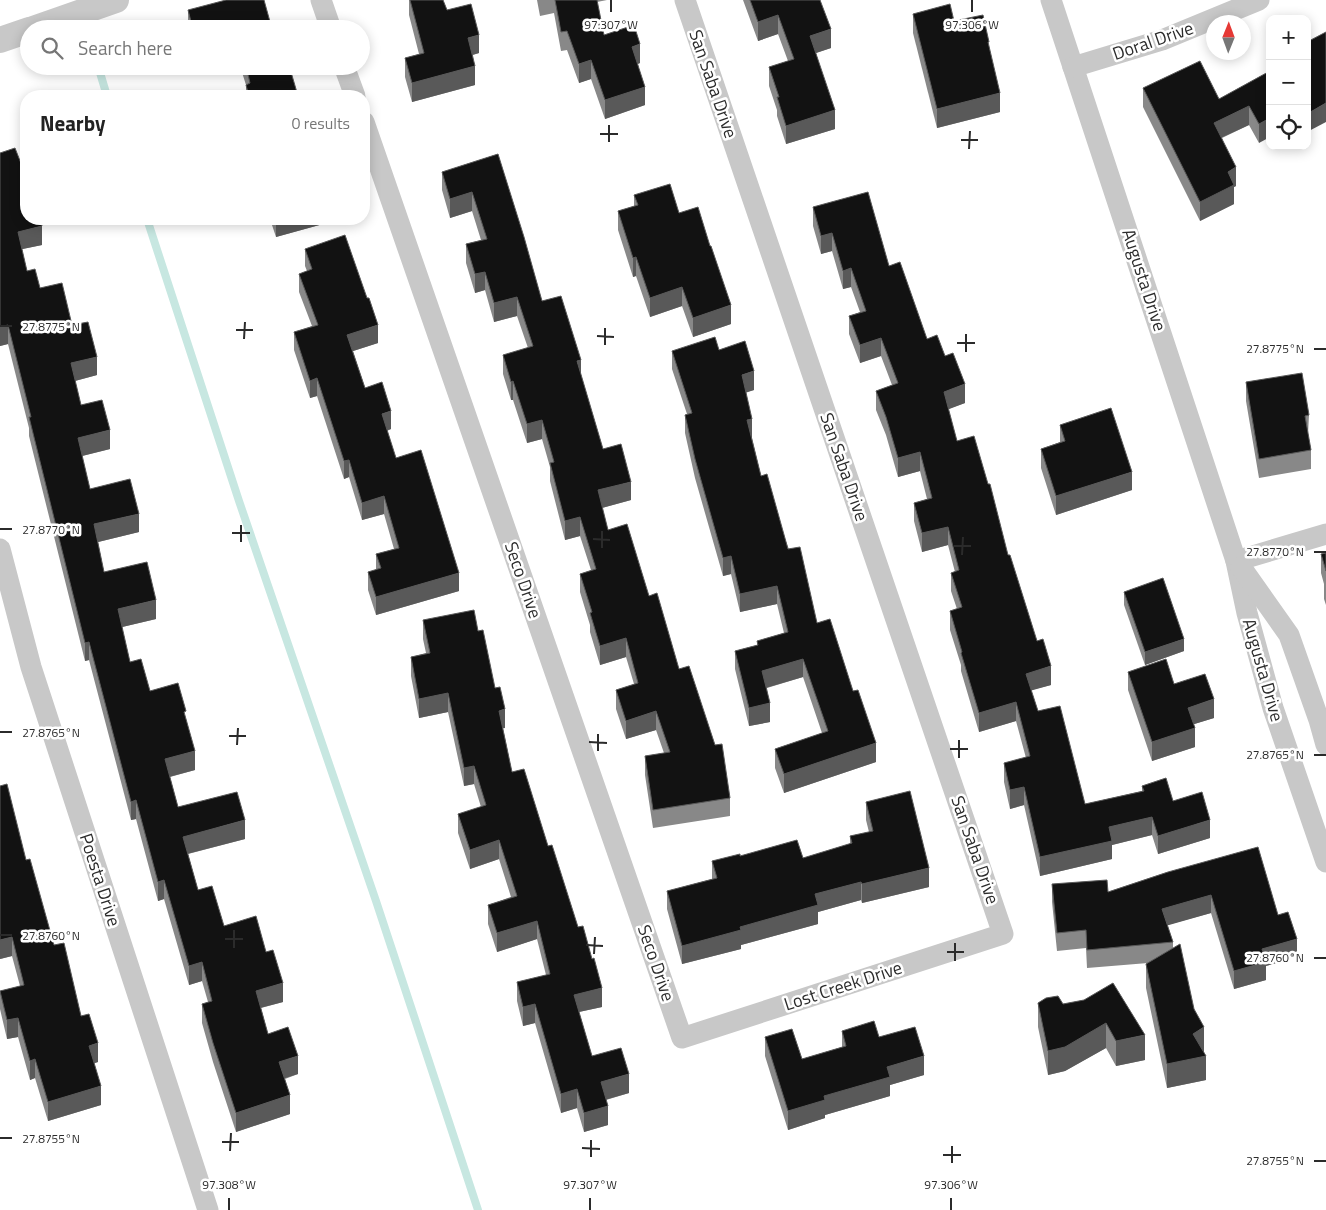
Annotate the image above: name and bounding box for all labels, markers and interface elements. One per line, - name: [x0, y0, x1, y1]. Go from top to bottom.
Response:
- street label: Doral Drive: [1109, 14, 1197, 67]
- text: 97.307°W: [584, 15, 638, 34]
- text: 97.306°W: [945, 15, 999, 34]
- north arrow: [1206, 15, 1251, 60]
- map controls: [1266, 15, 1311, 150]
- button: +: [1266, 15, 1311, 60]
- search box: [20, 20, 370, 75]
- street label: San Saba Drive: [682, 26, 745, 142]
- text: Search here: [78, 33, 172, 62]
- icon: search: [38, 34, 66, 62]
- button: −: [1266, 60, 1311, 105]
- button: locate: [1266, 105, 1311, 150]
- text: Nearby: [40, 107, 105, 139]
- text: 0 results: [291, 111, 350, 135]
- street label: Augusta Drive: [1115, 225, 1174, 334]
- text: 27.8775°N: [22, 317, 80, 336]
- text: 27.8775°N: [1246, 339, 1304, 358]
- street label: San Saba Drive: [813, 409, 876, 525]
- text: 27.8770°N: [22, 520, 80, 539]
- street label: Seco Drive: [498, 538, 549, 622]
- text: 27.8770°N: [1246, 542, 1304, 561]
- street label: Augusta Drive: [1236, 615, 1291, 725]
- text: 27.8765°N: [22, 723, 80, 742]
- text: 27.8765°N: [1246, 745, 1304, 764]
- street label: San Saba Drive: [944, 792, 1007, 908]
- street label: Poesta Drive: [73, 830, 128, 930]
- street label: Seco Drive: [631, 921, 682, 1005]
- text: 27.8760°N: [22, 926, 80, 945]
- text: 27.8760°N: [1246, 948, 1304, 967]
- street label: Lost Creek Drive: [780, 954, 905, 1017]
- text: 27.8755°N: [22, 1129, 80, 1148]
- text: 27.8755°N: [1246, 1151, 1304, 1170]
- text: 97.308°W: [202, 1175, 256, 1194]
- text: 97.307°W: [563, 1175, 617, 1194]
- text: 97.306°W: [924, 1175, 978, 1194]

